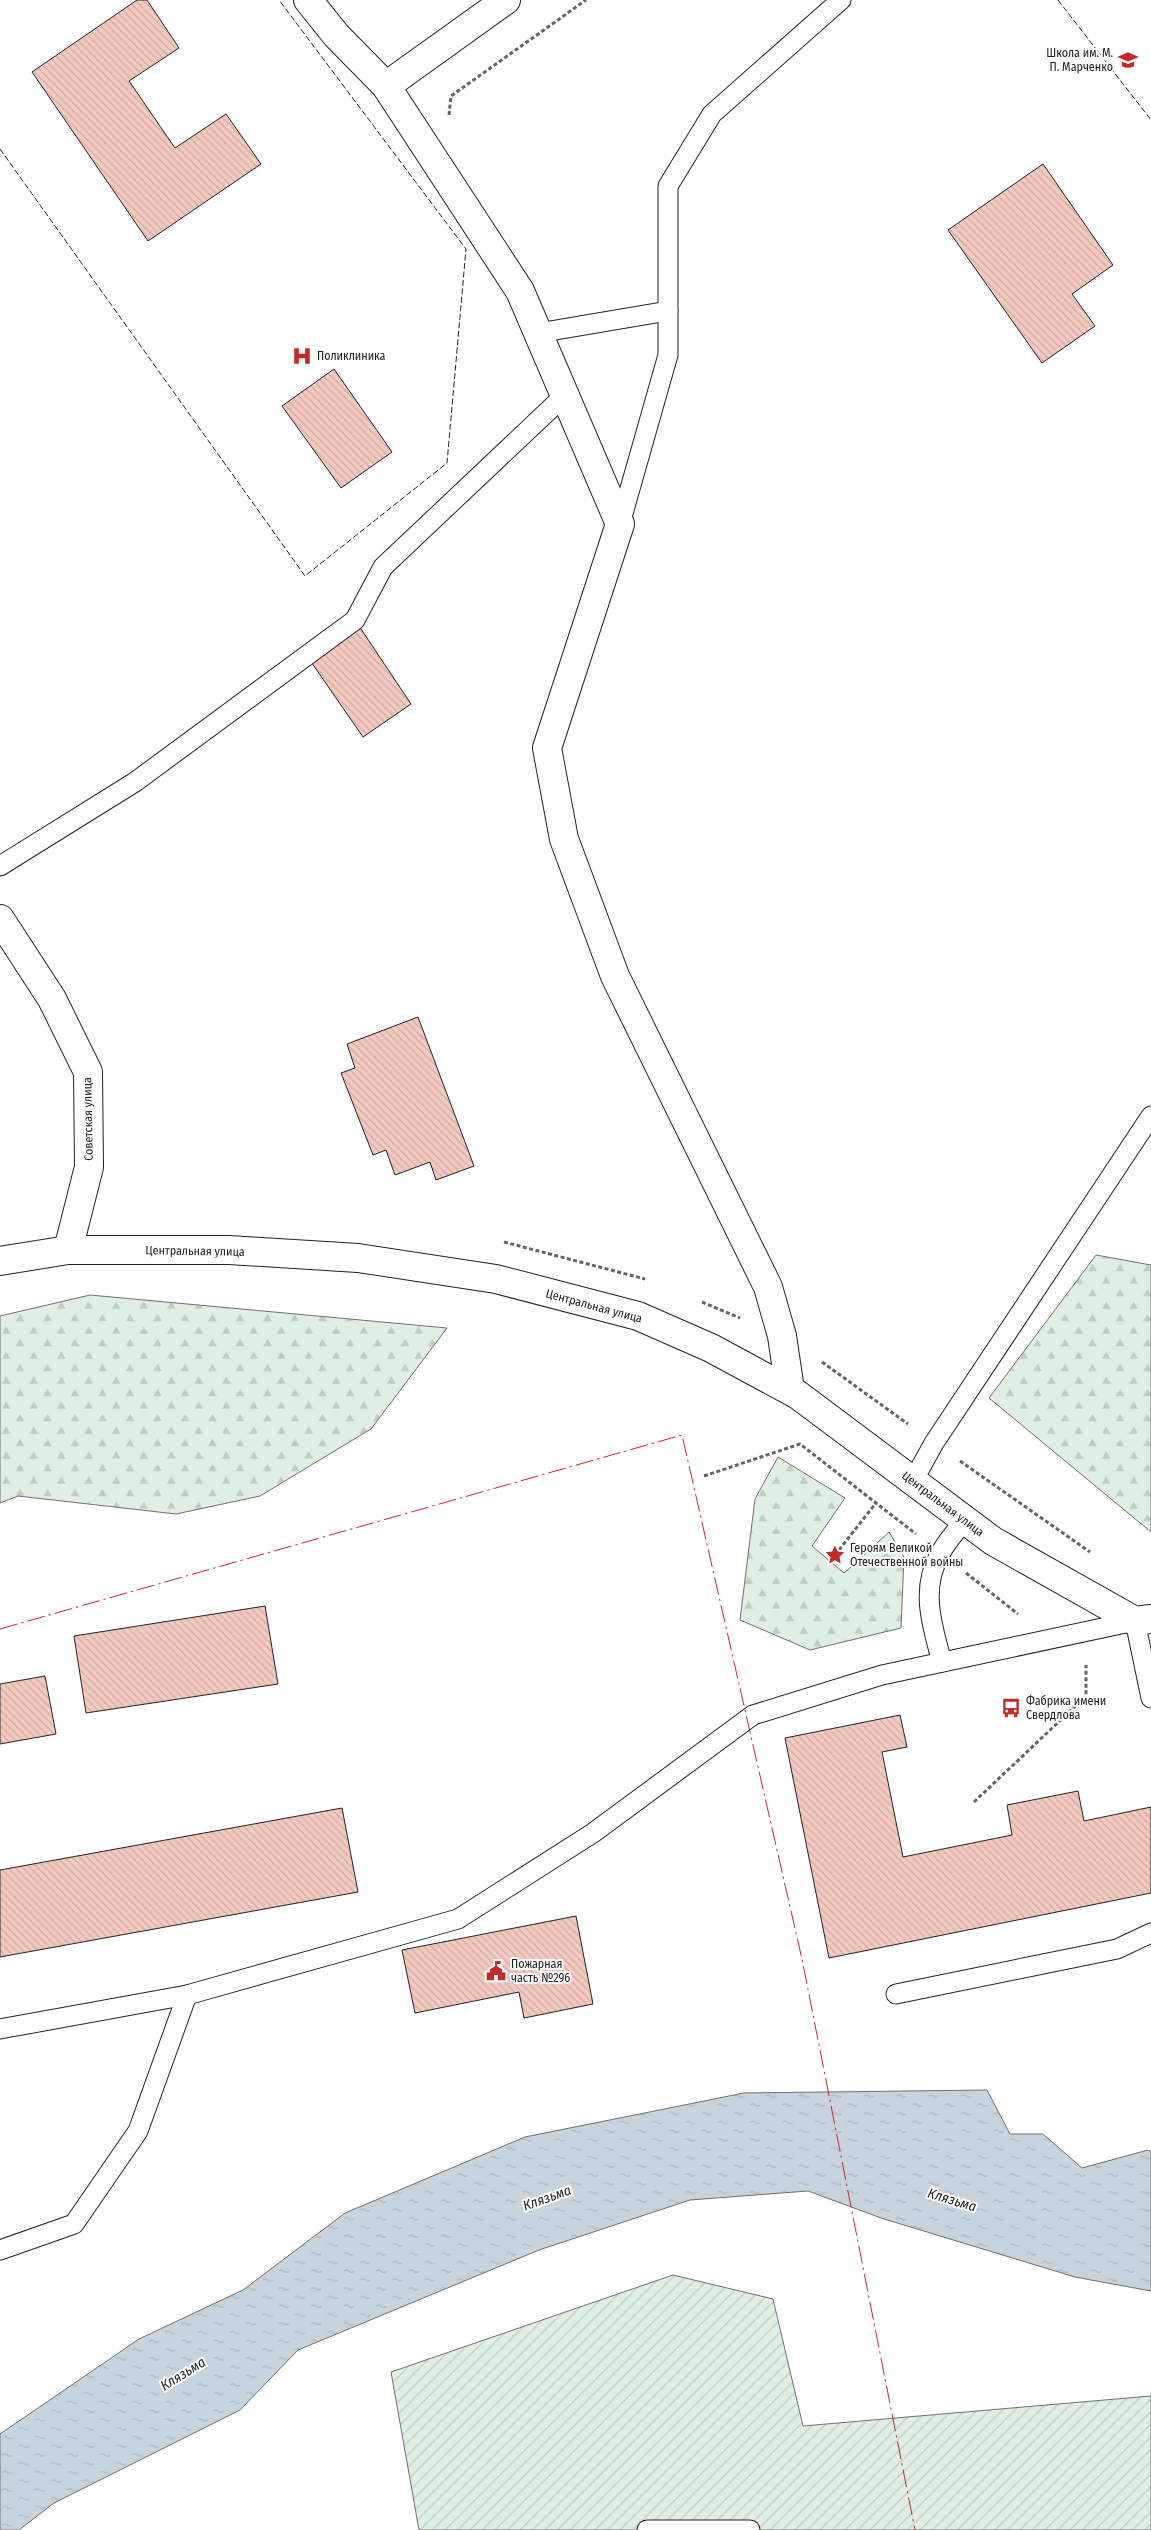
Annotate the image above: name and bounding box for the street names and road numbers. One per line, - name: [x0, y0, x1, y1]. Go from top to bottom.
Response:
- street label: Советская улица: [80, 1077, 96, 1161]
- street label: Центральная улица: [145, 1243, 245, 1259]
- street label: Центральная улица: [544, 1286, 644, 1326]
- street label: Центральная улица: [899, 1468, 987, 1540]

